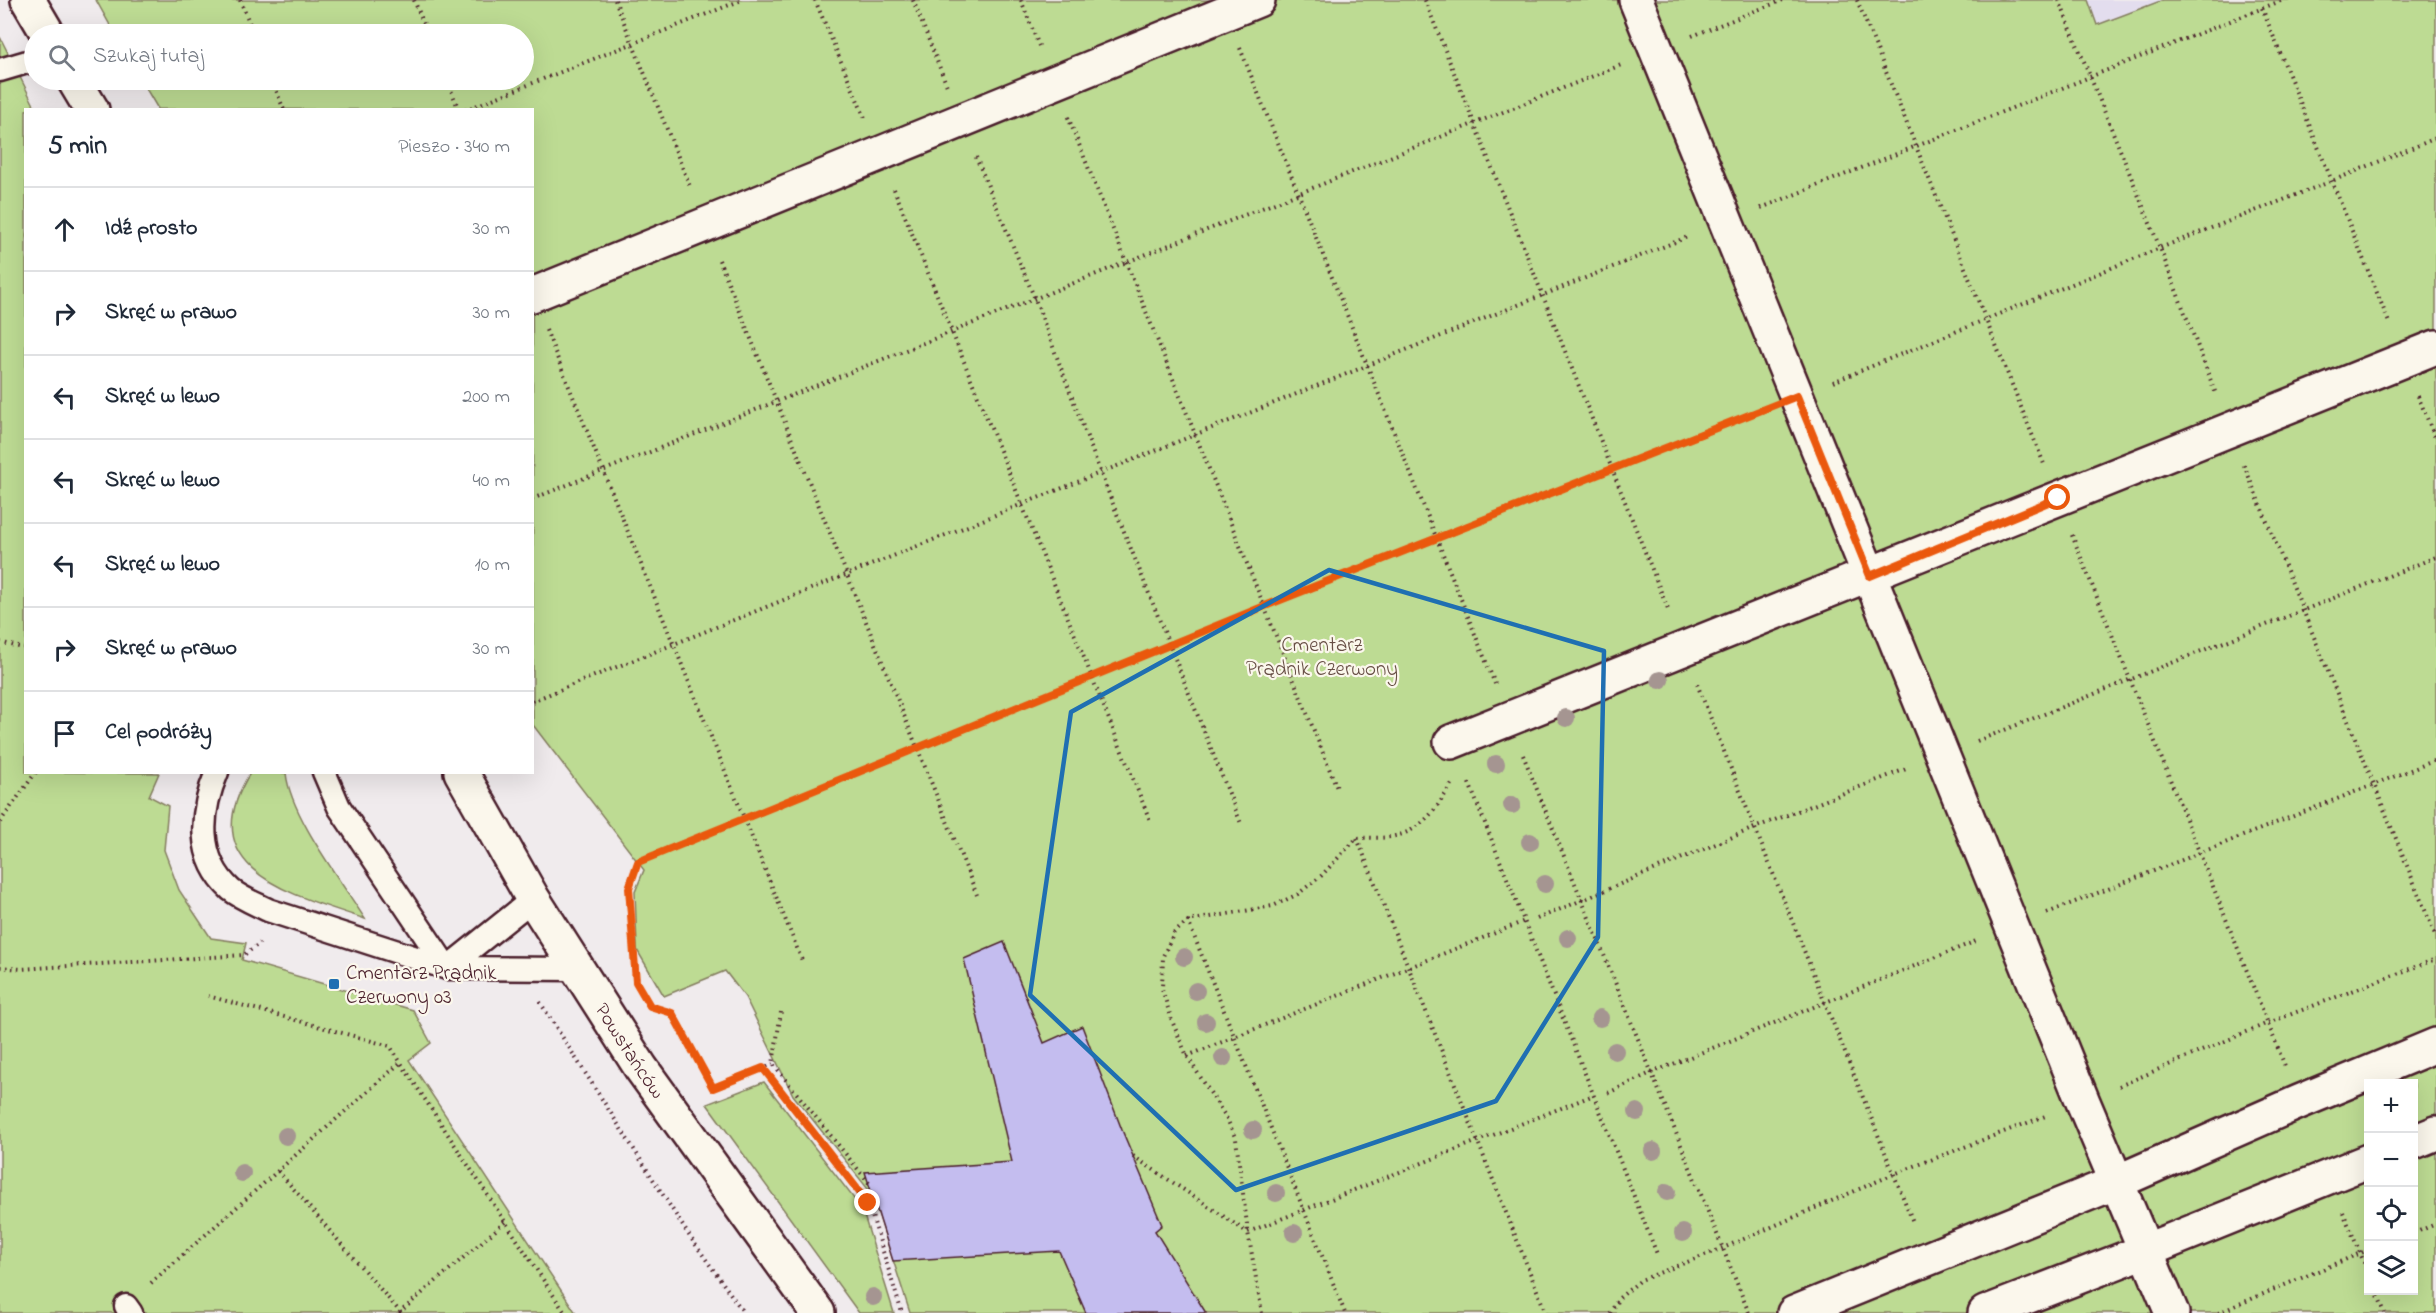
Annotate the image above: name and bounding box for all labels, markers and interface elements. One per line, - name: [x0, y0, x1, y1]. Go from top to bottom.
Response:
- search box: [24, 24, 534, 90]
- icon: search: [45, 41, 78, 74]
- text: Szukaj tutaj: [93, 41, 204, 73]
- text: 5 min: [48, 128, 107, 166]
- text: Pieszo · 340 m: [398, 133, 510, 162]
- icon: ahead: [48, 213, 81, 246]
- text: Idź prosto: [105, 213, 198, 245]
- text: 30 m: [473, 215, 510, 244]
- icon: right: [48, 297, 81, 330]
- text: Skręć w prawo: [105, 297, 237, 329]
- text: 30 m: [473, 299, 510, 328]
- icon: left: [48, 381, 81, 414]
- text: Skręć w lewo: [105, 381, 220, 413]
- text: 200 m: [462, 383, 510, 412]
- icon: left: [48, 465, 81, 498]
- text: Skręć w lewo: [105, 465, 220, 497]
- text: 40 m: [473, 467, 510, 496]
- route start: [2044, 484, 2070, 510]
- icon: left: [48, 549, 81, 582]
- text: Skręć w lewo: [105, 549, 220, 581]
- text: 10 m: [474, 551, 510, 580]
- park label: Cmentarz Prądnik Czerwony: [1246, 631, 1398, 687]
- icon: right: [48, 633, 81, 666]
- text: Skręć w prawo: [105, 633, 237, 665]
- text: 30 m: [473, 635, 510, 664]
- icon: arrive: [48, 717, 81, 750]
- text: Cel podróży: [105, 717, 212, 749]
- place label: Cmentarz Prądnik Czerwony 03: [346, 959, 497, 1015]
- marker: Cmentarz Prądnik Czerwony 03: [327, 977, 341, 991]
- street label: Powstańców: [586, 998, 671, 1106]
- map controls: [2364, 1079, 2418, 1295]
- button: +: [2364, 1079, 2418, 1133]
- button: −: [2364, 1133, 2418, 1187]
- button: locate: [2364, 1187, 2418, 1241]
- route end: [854, 1189, 880, 1215]
- button: layers: [2364, 1241, 2418, 1295]

